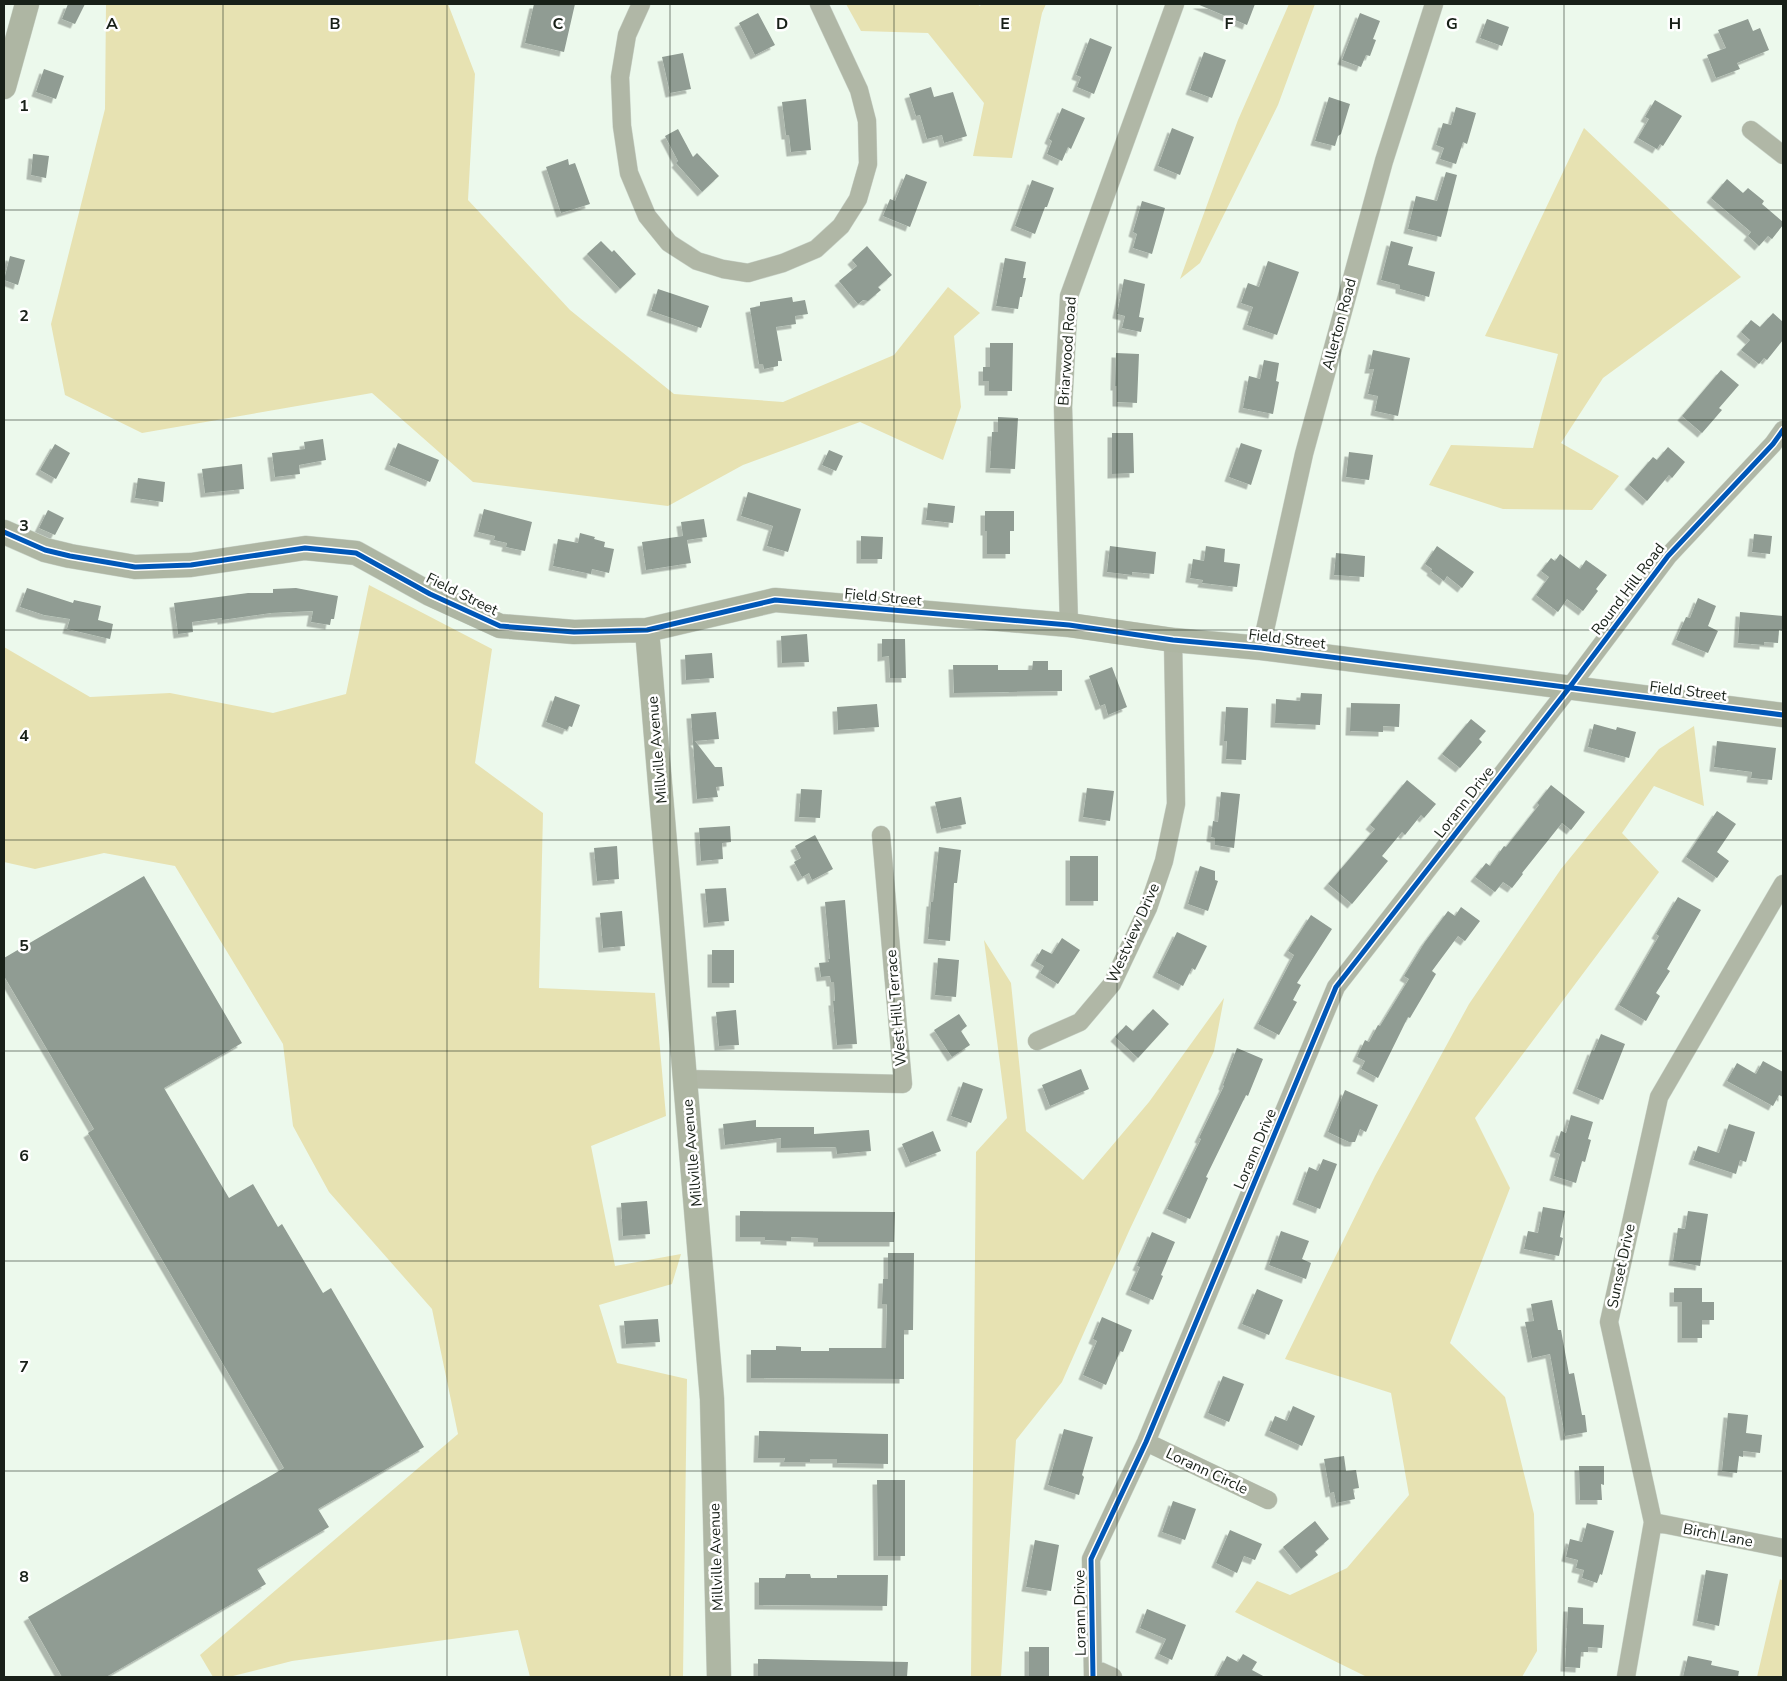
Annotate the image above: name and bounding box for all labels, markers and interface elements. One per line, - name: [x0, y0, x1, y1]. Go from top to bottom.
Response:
- text: A: [106, 13, 118, 35]
- text: B: [329, 13, 341, 35]
- text: C: [553, 13, 564, 35]
- text: D: [776, 13, 788, 35]
- text: E: [1000, 13, 1010, 35]
- text: F: [1225, 13, 1234, 35]
- text: G: [1446, 13, 1458, 35]
- text: H: [1669, 13, 1681, 35]
- text: 1: [19, 95, 29, 117]
- street label: Allerton Road: [1317, 276, 1361, 372]
- street label: Briarwood Road: [1053, 296, 1081, 406]
- text: 2: [19, 305, 29, 327]
- text: 3: [19, 515, 29, 537]
- street label: Round Hill Road: [1587, 539, 1669, 639]
- street label: Field Street: [423, 568, 502, 620]
- street label: Field Street: [843, 584, 923, 610]
- street label: Field Street: [1247, 624, 1327, 654]
- street label: Field Street: [1648, 676, 1728, 706]
- street label: Millville Avenue: [642, 695, 672, 805]
- text: 4: [19, 725, 29, 747]
- street label: Lorann Drive: [1430, 762, 1498, 842]
- street label: Westview Drive: [1102, 880, 1164, 986]
- text: 5: [19, 935, 29, 957]
- street label: West Hill Terrace: [881, 949, 911, 1067]
- street label: Millville Avenue: [677, 1098, 707, 1208]
- street label: Lorann Drive: [1229, 1105, 1281, 1193]
- text: 6: [19, 1145, 29, 1167]
- street label: Sunset Drive: [1602, 1222, 1640, 1310]
- text: 7: [19, 1356, 29, 1378]
- street label: Lorann Circle: [1163, 1443, 1251, 1499]
- street label: Millville Avenue: [704, 1503, 728, 1611]
- street label: Birch Lane: [1681, 1518, 1755, 1552]
- text: 8: [19, 1566, 29, 1588]
- street label: Lorann Drive: [1069, 1570, 1091, 1656]

